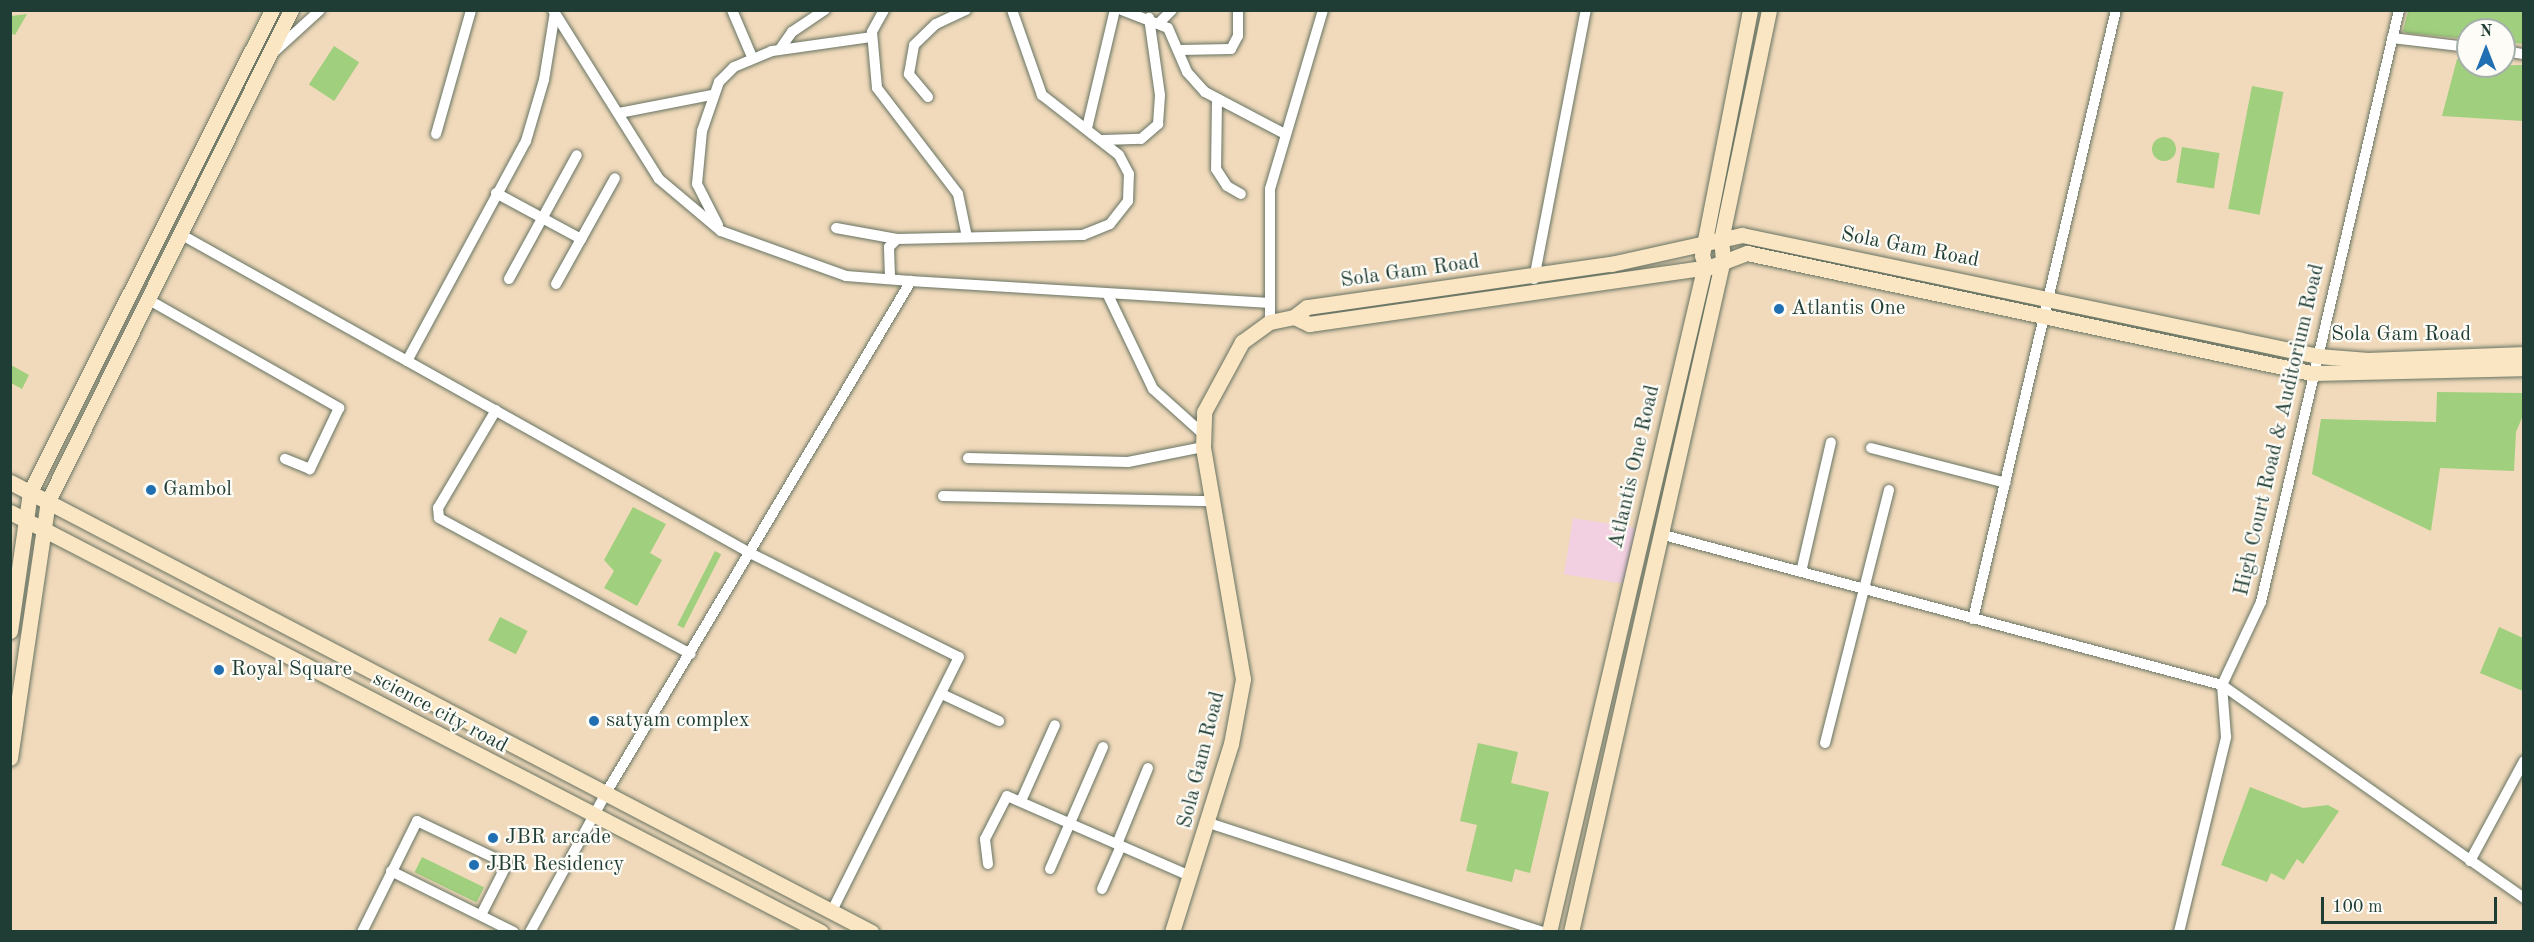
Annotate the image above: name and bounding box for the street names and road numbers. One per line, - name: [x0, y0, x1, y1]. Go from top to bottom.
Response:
- street label: Sola Gam Road: [1839, 222, 1981, 274]
- street label: Sola Gam Road: [1339, 250, 1481, 294]
- street label: High Court Road & Auditorium Road: [2229, 262, 2331, 598]
- street label: Sola Gam Road: [2331, 322, 2471, 348]
- street label: Atlantis One Road: [1604, 383, 1666, 551]
- street label: science city road: [368, 667, 512, 759]
- street label: Sola Gam Road: [1173, 689, 1231, 831]

